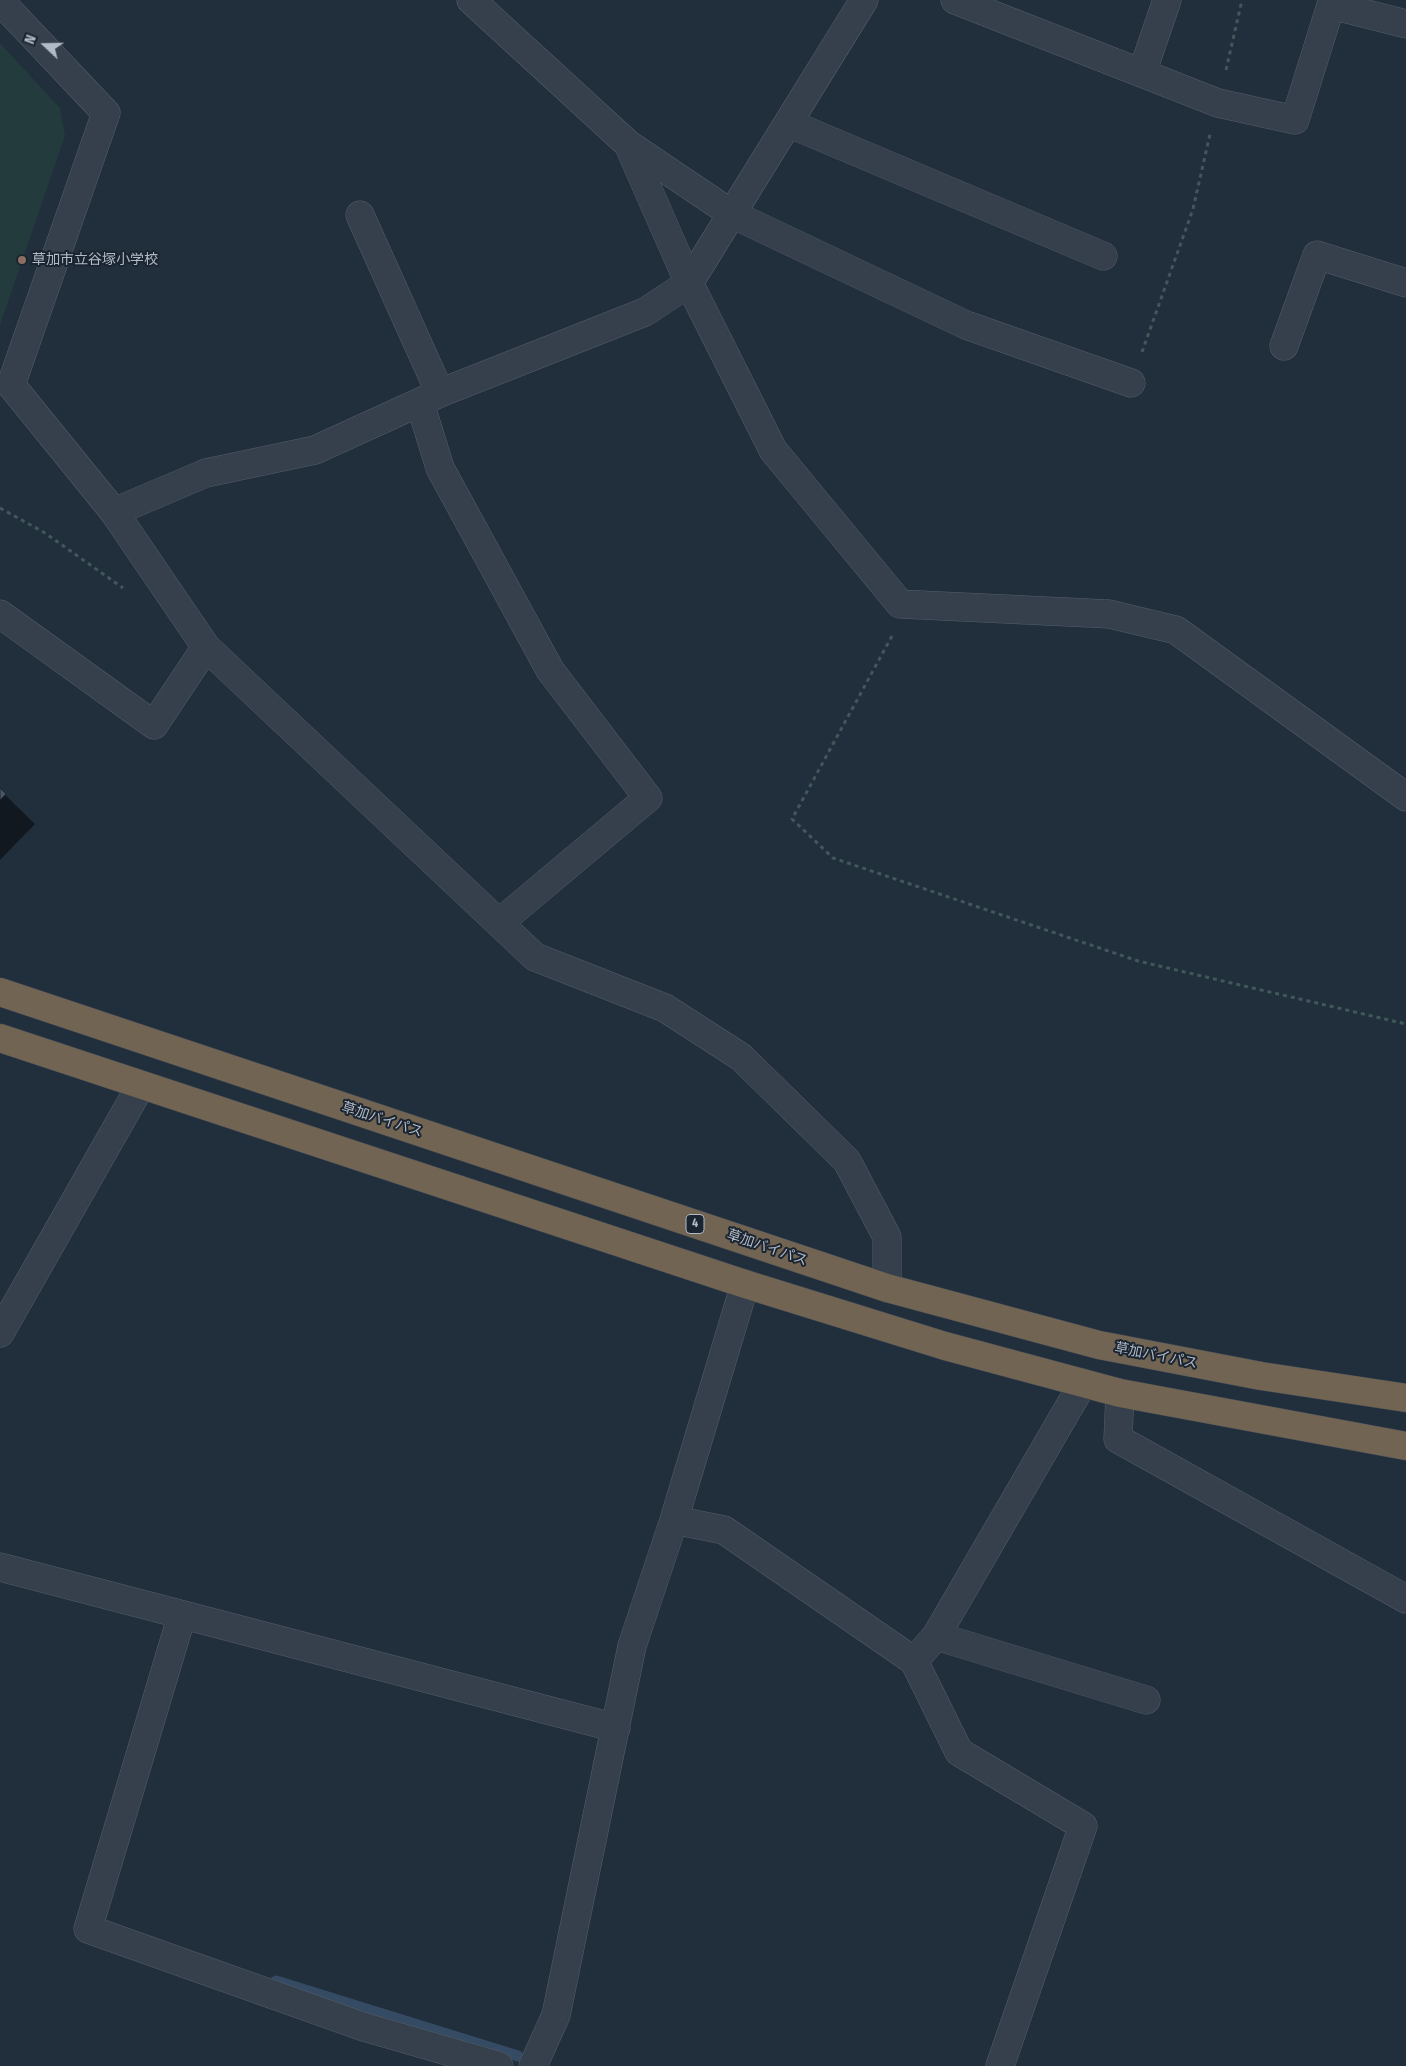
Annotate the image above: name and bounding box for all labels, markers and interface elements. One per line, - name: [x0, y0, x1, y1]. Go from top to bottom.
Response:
- north arrow: [20, 20, 70, 70]
- text: N: [21, 32, 40, 46]
- place label: 草加市立谷塚小学校: [32, 252, 158, 268]
- marker: 草加市立谷塚小学校: [16, 254, 28, 266]
- street label: 草加バイパス: [339, 1099, 425, 1141]
- road number: 4: [686, 1214, 704, 1234]
- street label: 草加バイパス: [725, 1226, 809, 1270]
- street label: 草加バイパス: [1113, 1340, 1199, 1372]

